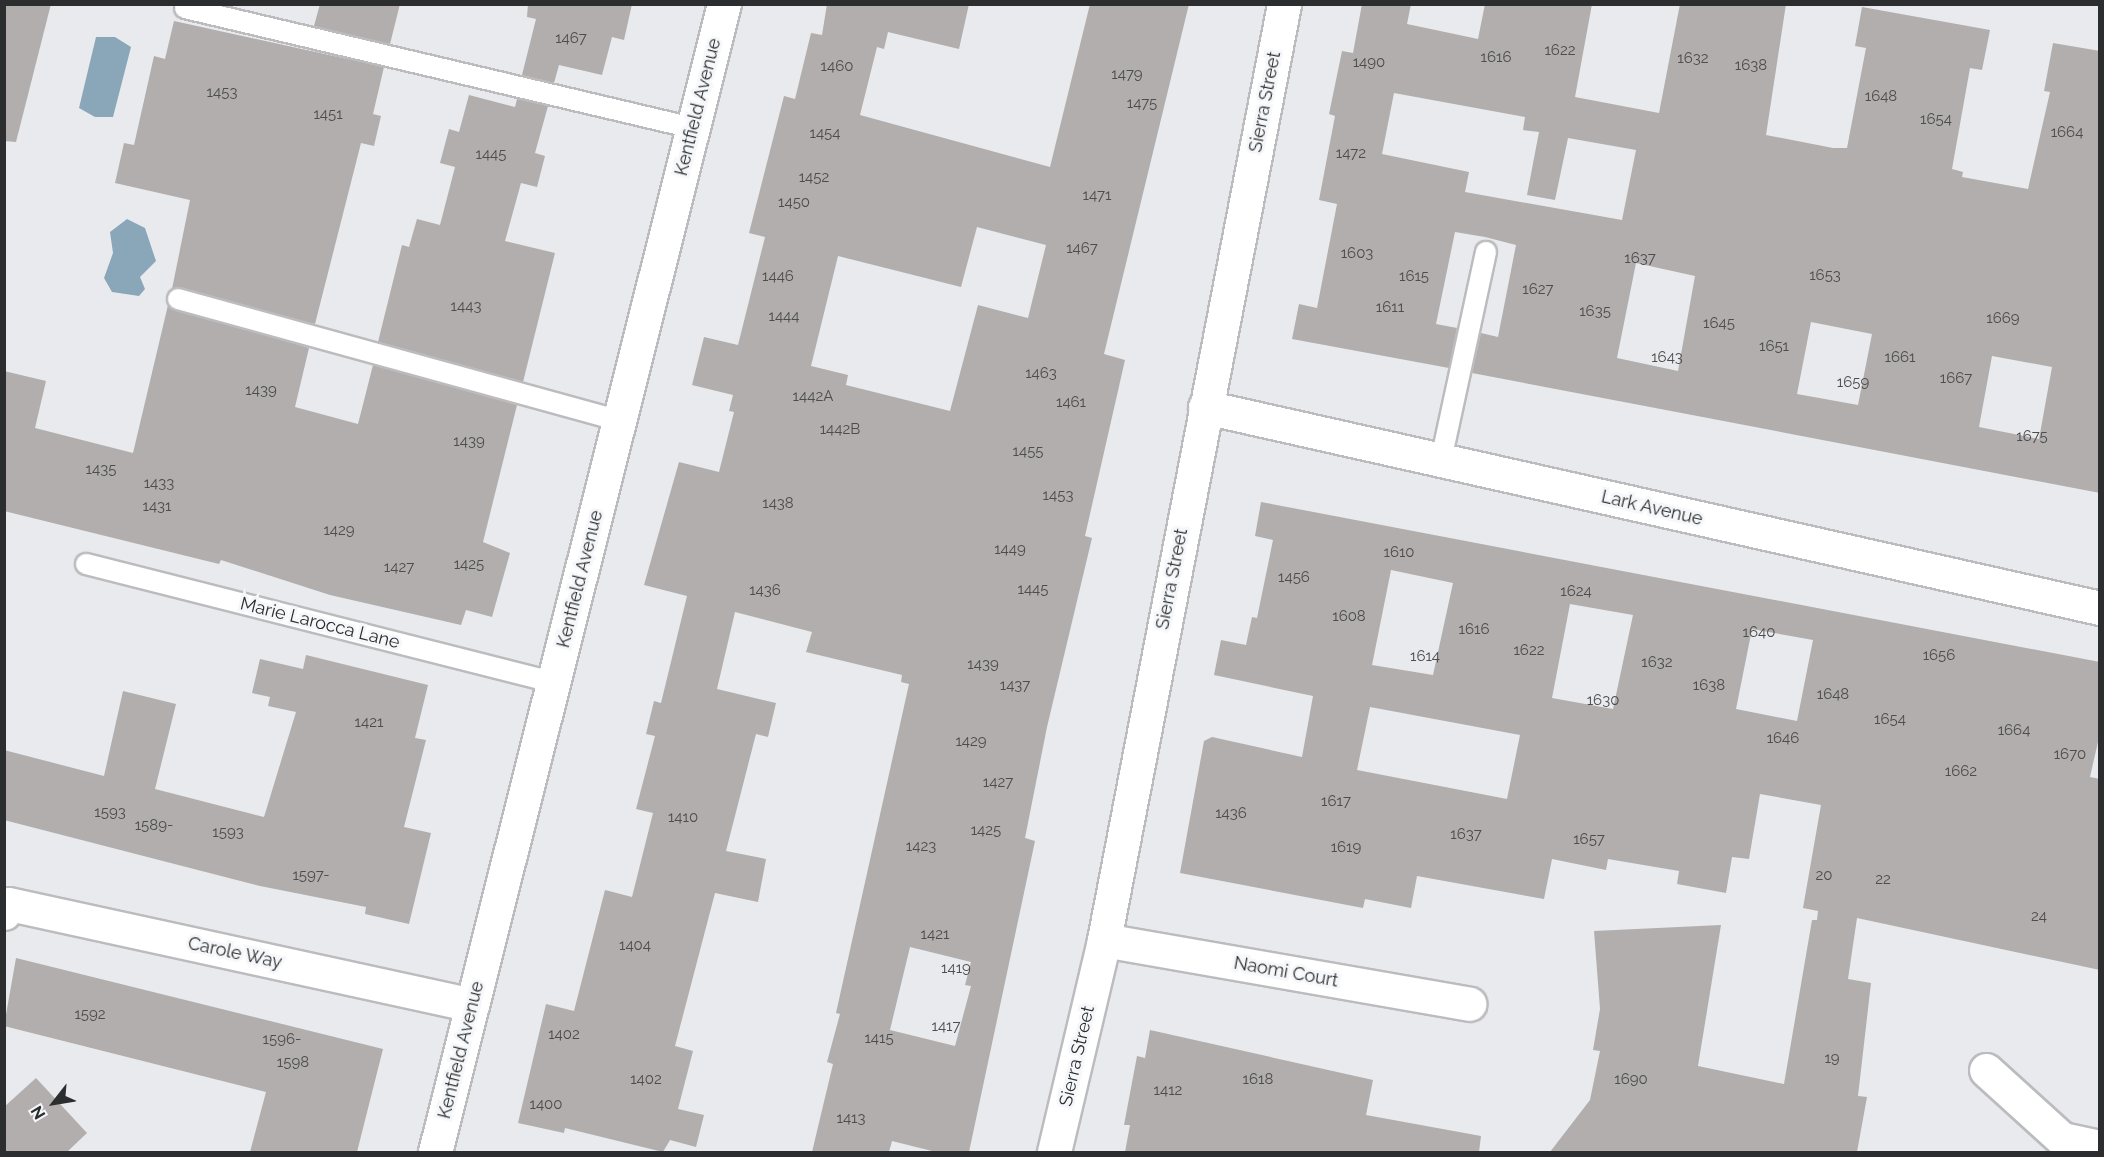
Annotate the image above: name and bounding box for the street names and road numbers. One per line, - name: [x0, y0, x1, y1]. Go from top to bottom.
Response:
- street label: Kentfield Avenue: [670, 36, 726, 178]
- street label: Sierra Street: [1245, 50, 1285, 154]
- street label: Lark Avenue: [1599, 486, 1705, 530]
- street label: Kentfield Avenue: [552, 508, 608, 650]
- street label: Sierra Street: [1152, 527, 1192, 631]
- street label: Marie Larocca Lane: [238, 593, 402, 653]
- street label: Carole Way: [186, 932, 284, 974]
- street label: Naomi Court: [1232, 952, 1340, 992]
- street label: Kentfield Avenue: [433, 979, 489, 1121]
- street label: Sierra Street: [1055, 1004, 1099, 1108]

